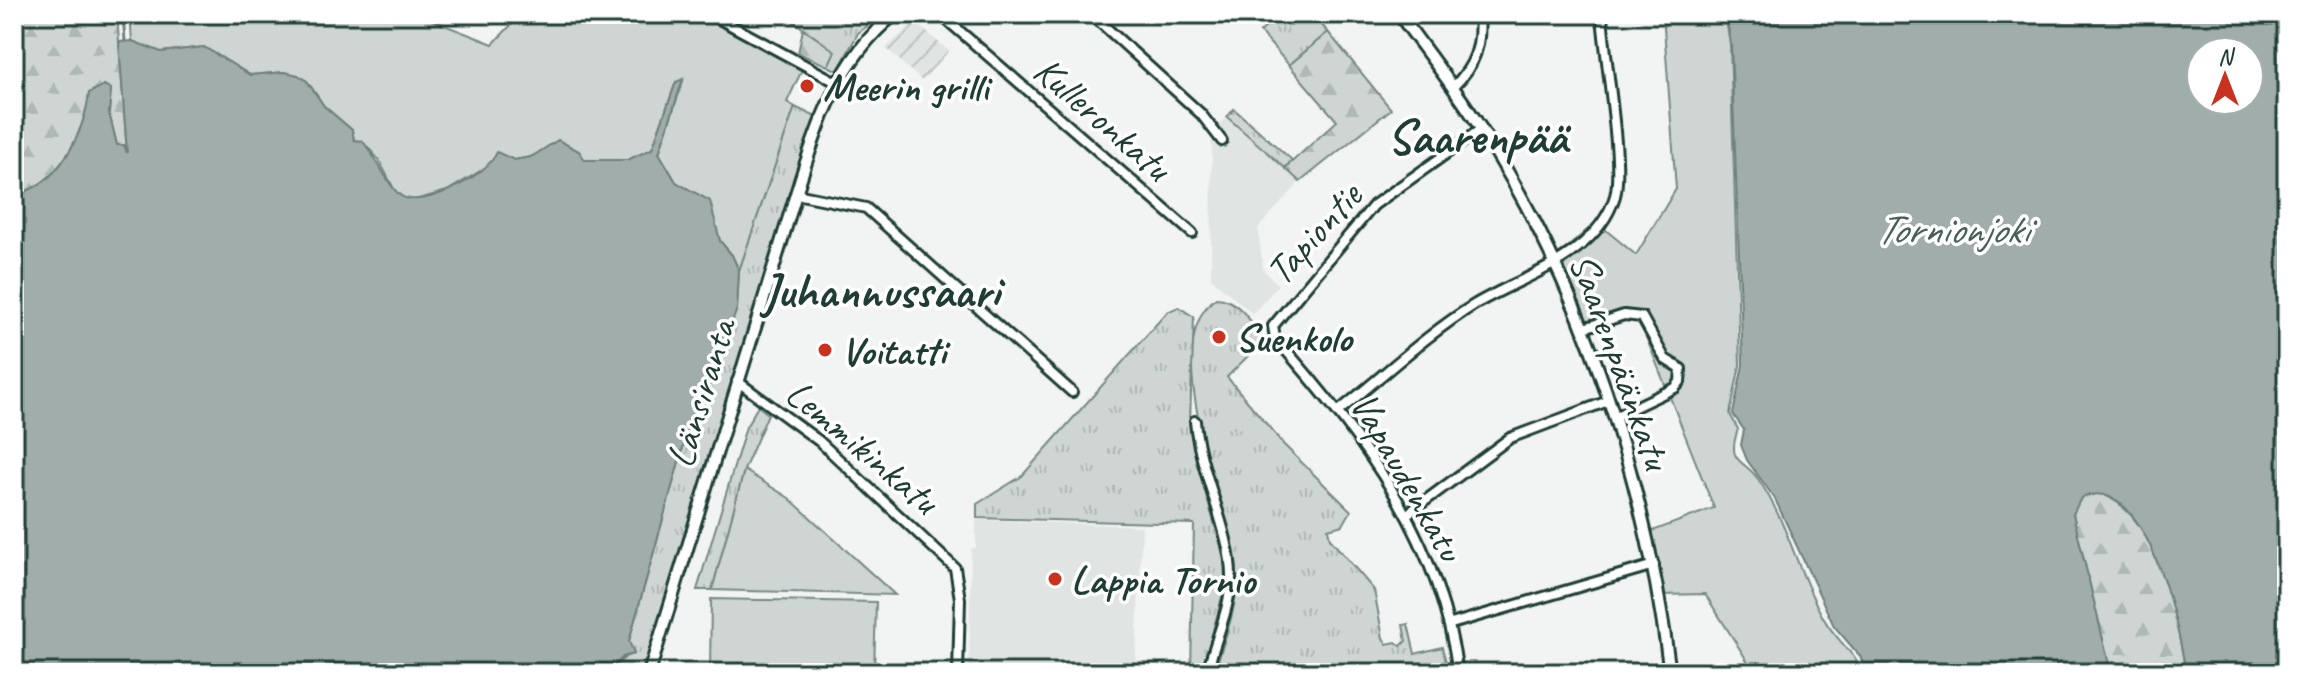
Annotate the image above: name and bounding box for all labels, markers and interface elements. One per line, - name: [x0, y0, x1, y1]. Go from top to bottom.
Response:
- north arrow: [2185, 36, 2265, 116]
- text: N: [2218, 43, 2235, 71]
- street label: Kulleronkatu: [1023, 45, 1183, 193]
- place label: Meerin grilli: [823, 62, 993, 112]
- marker: Meerin grilli: [798, 77, 816, 95]
- district label: Saarenpää: [1387, 107, 1572, 167]
- street label: Tapiontie: [1255, 170, 1375, 295]
- water label: Tornionjoki: [1876, 203, 2038, 256]
- street label: Saarenpäänkatu: [1558, 247, 1683, 478]
- district label: Juhannussaari: [759, 261, 1006, 321]
- street label: Länsiranta: [655, 310, 748, 473]
- place label: Suenkolo: [1235, 313, 1354, 363]
- place label: Voitatti: [841, 326, 951, 376]
- marker: Suenkolo: [1210, 328, 1228, 346]
- marker: Voitatti: [816, 341, 834, 359]
- street label: Lemmikinkatu: [776, 368, 951, 527]
- street label: Vapaudenkatu: [1339, 383, 1476, 572]
- place label: Lappia Tornio: [1071, 555, 1257, 605]
- marker: Lappia Tornio: [1046, 570, 1064, 588]

